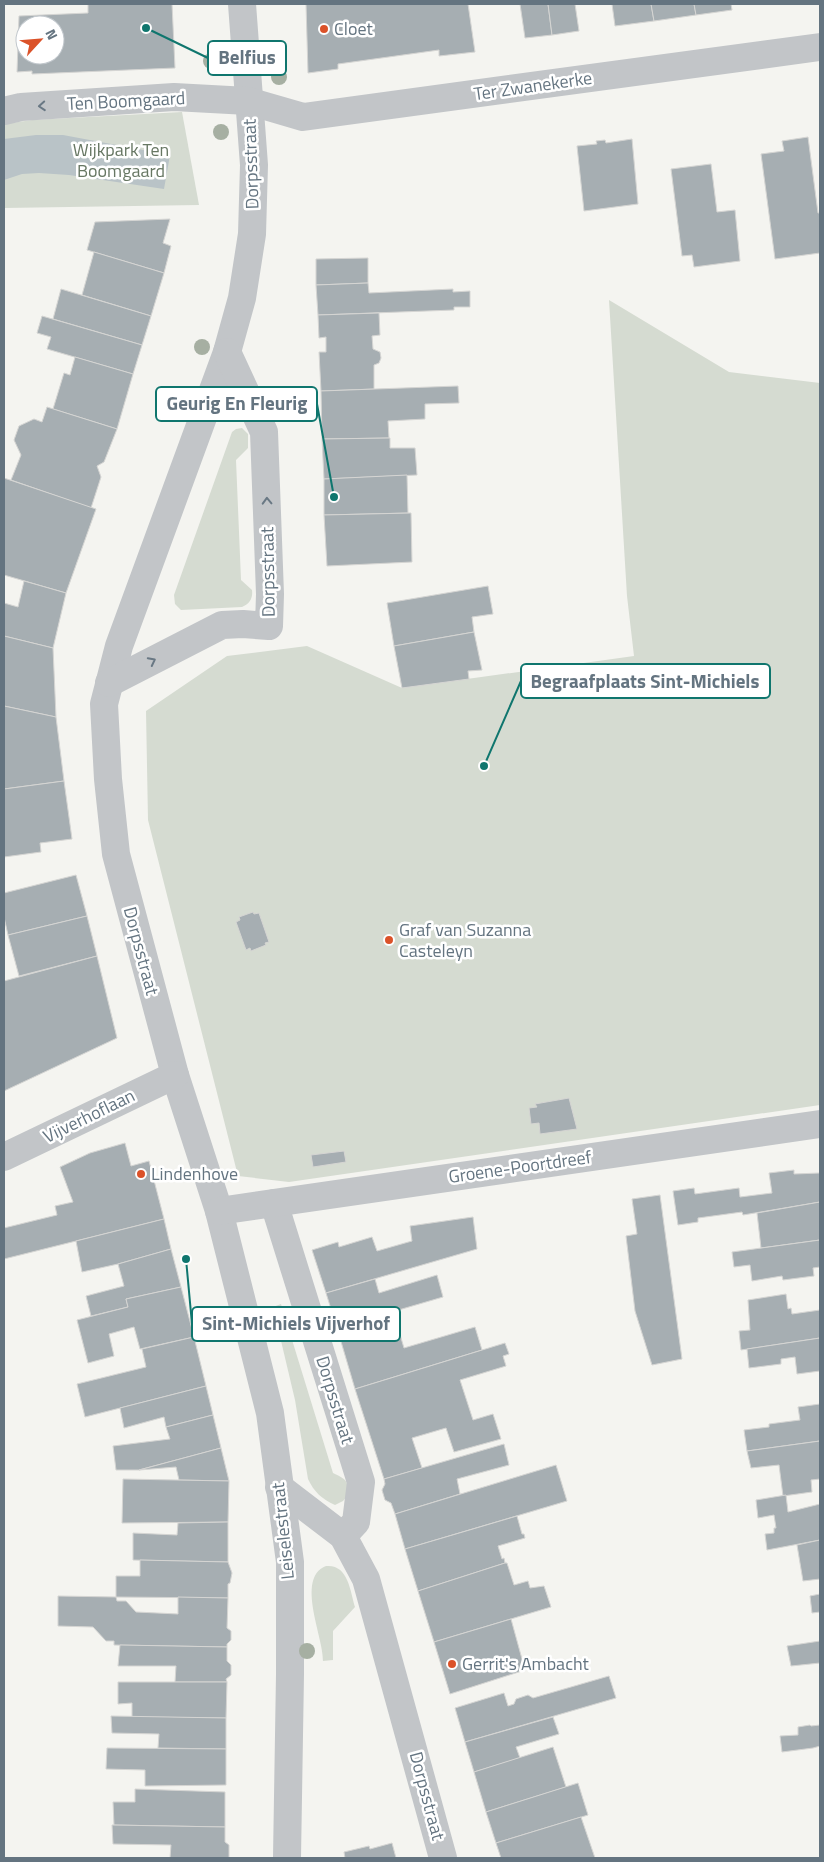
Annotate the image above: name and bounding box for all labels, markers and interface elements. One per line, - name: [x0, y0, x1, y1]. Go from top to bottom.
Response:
- north arrow: [15, 15, 65, 65]
- place label: Cloet: [334, 15, 373, 42]
- marker: Cloet: [318, 23, 330, 35]
- text: N: [41, 25, 64, 43]
- callout: Belfius: [208, 41, 286, 75]
- text: Belfius: [218, 42, 276, 71]
- street label: Ter Zwanekerke: [472, 64, 594, 107]
- street label: Ten Boomgaard: [66, 84, 186, 117]
- one-way arrow: [38, 100, 46, 111]
- street label: Dorpsstraat: [235, 118, 266, 210]
- park label: Wijkpark Ten Boomgaard: [73, 136, 169, 184]
- callout: Geurig En Fleurig: [156, 387, 317, 421]
- text: Geurig En Fleurig: [167, 388, 307, 417]
- one-way arrow: [262, 497, 272, 504]
- street label: Dorpsstraat: [253, 526, 282, 617]
- one-way arrow: [147, 657, 156, 667]
- callout: Begraafplaats Sint-Michiels: [521, 664, 770, 698]
- text: Begraafplaats Sint-Michiels: [531, 666, 759, 695]
- street label: Dorpsstraat: [117, 904, 166, 999]
- place label: Graf van Suzanna Casteleyn: [399, 916, 531, 964]
- marker: Graf van Suzanna Casteleyn: [383, 934, 395, 946]
- street label: Vijverhoflaan: [38, 1082, 139, 1149]
- street label: Groene-Poortdreef: [447, 1143, 593, 1190]
- place label: Lindenhove: [151, 1160, 238, 1187]
- marker: Lindenhove: [135, 1168, 147, 1180]
- callout: Sint-Michiels Vijverhof: [192, 1307, 400, 1341]
- text: Sint-Michiels Vijverhof: [202, 1308, 390, 1337]
- street label: Dorpsstraat: [309, 1353, 362, 1448]
- street label: Leiselestraat: [264, 1480, 301, 1581]
- place label: Gerrit's Ambacht: [462, 1650, 590, 1677]
- marker: Gerrit's Ambacht: [446, 1658, 458, 1670]
- street label: Dorpsstraat: [403, 1749, 452, 1844]

